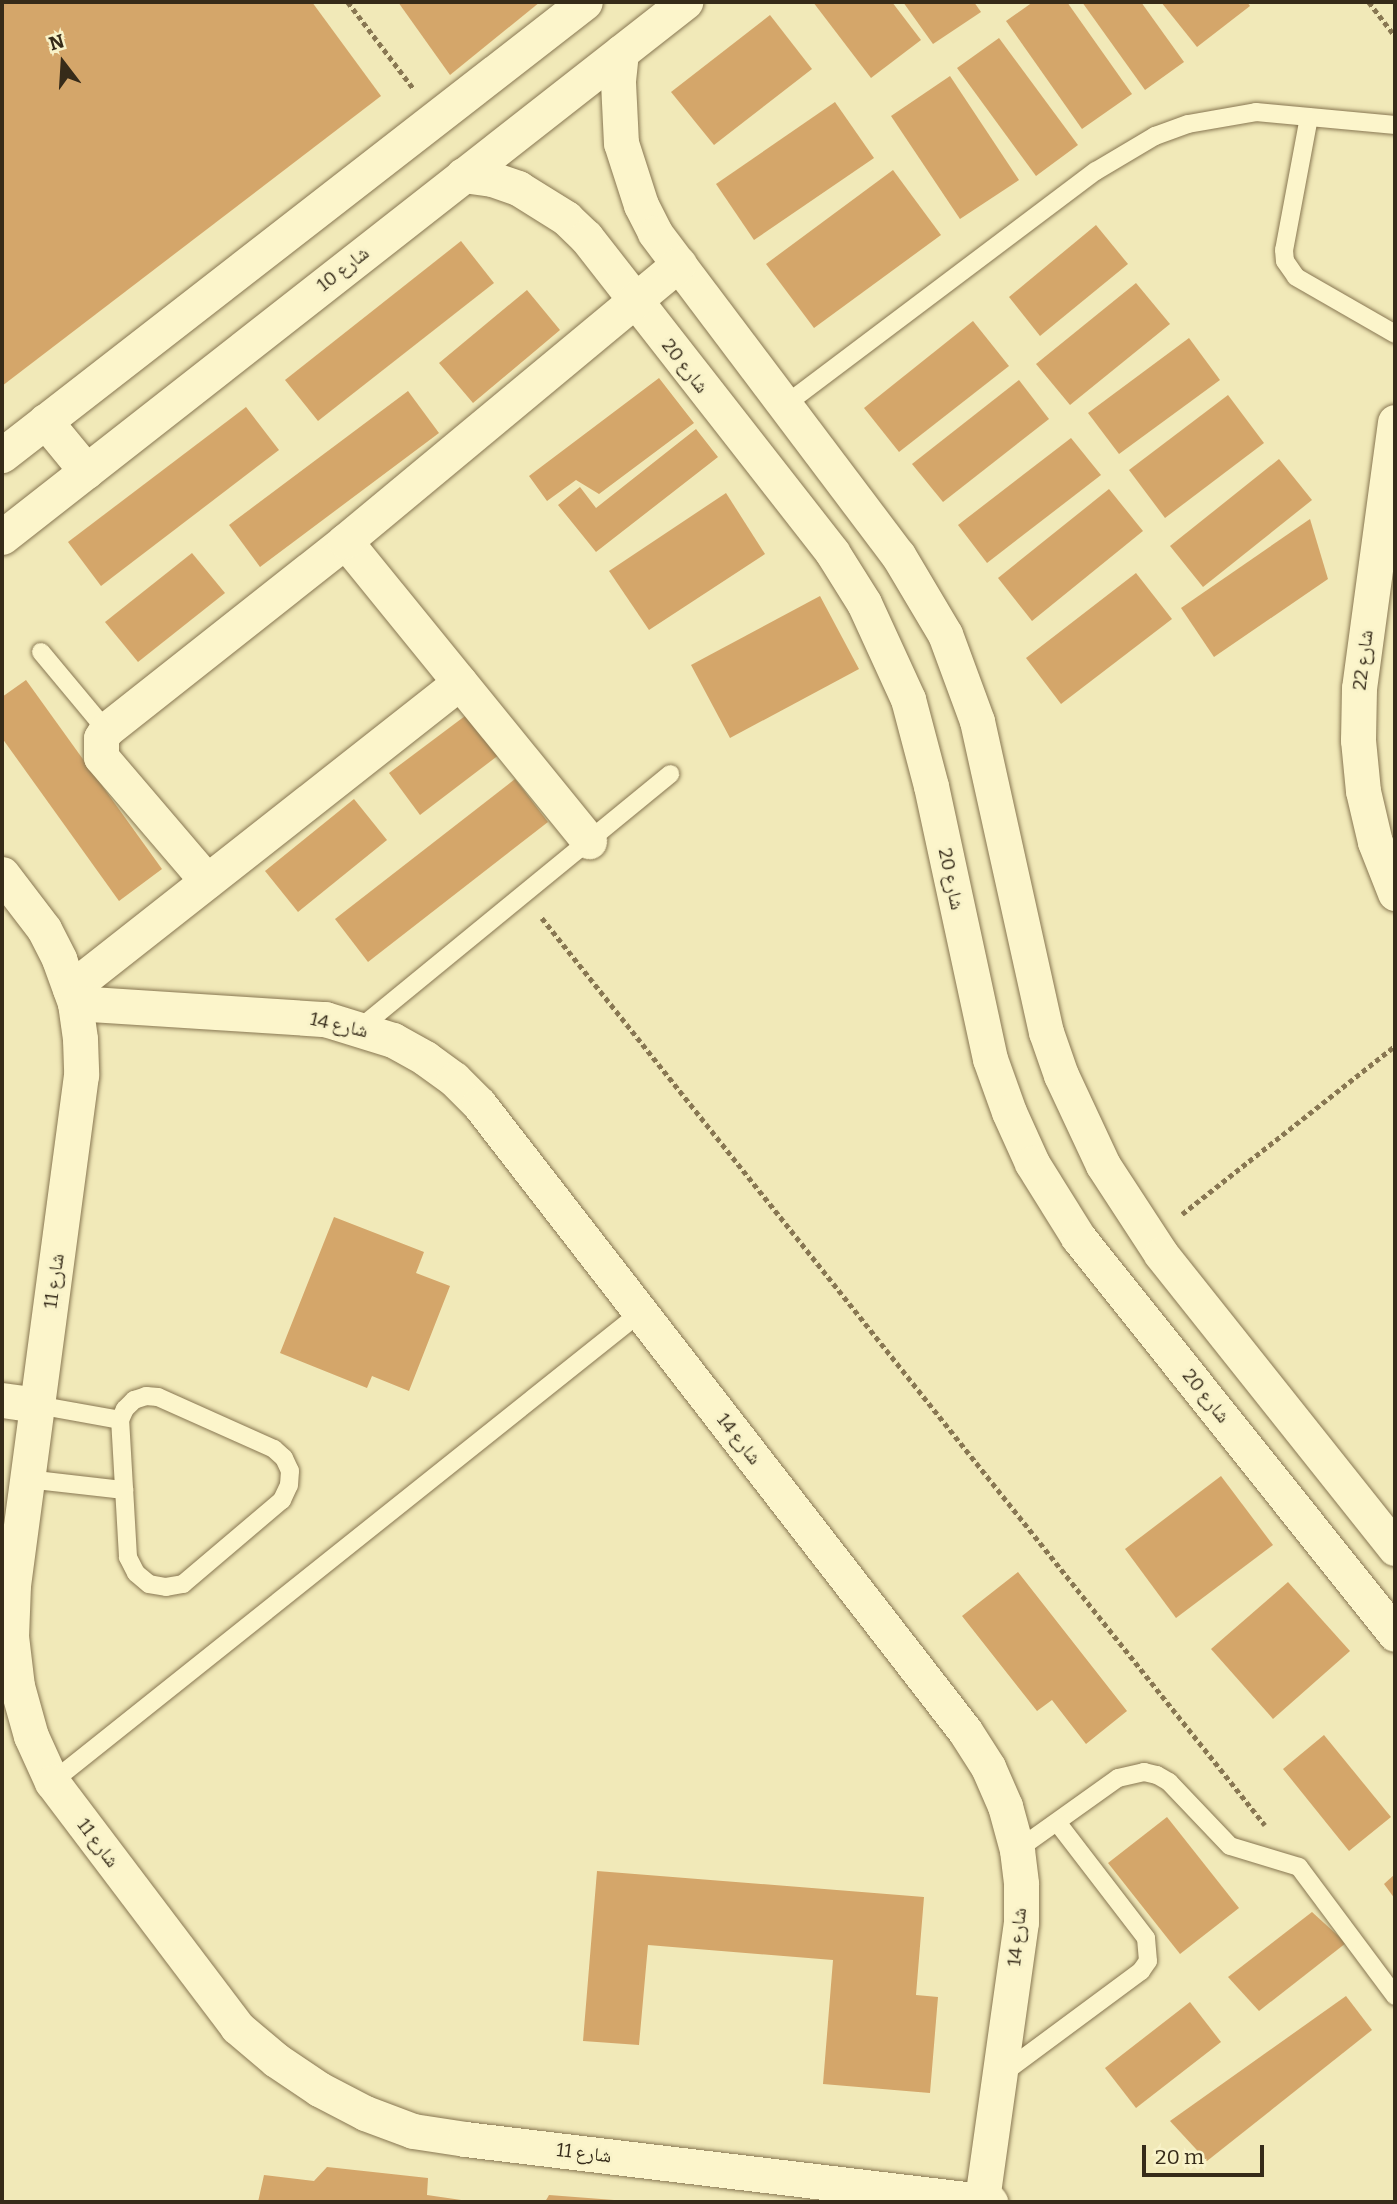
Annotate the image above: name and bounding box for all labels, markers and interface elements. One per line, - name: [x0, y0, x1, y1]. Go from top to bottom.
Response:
- north arrow: [28, 28, 98, 98]
- text: N: [46, 29, 67, 56]
- street label: شارع 10: [312, 242, 374, 296]
- street label: شارع 20: [657, 334, 713, 398]
- street label: شارع 22: [1348, 629, 1378, 691]
- street label: شارع 20: [933, 846, 969, 912]
- street label: شارع 14: [308, 1007, 370, 1043]
- street label: شارع 11: [39, 1252, 69, 1310]
- street label: شارع 20: [1177, 1365, 1235, 1427]
- street label: شارع 14: [712, 1409, 766, 1469]
- street label: شارع 11: [72, 1814, 124, 1872]
- street label: شارع 14: [1003, 1907, 1031, 1967]
- scale bar: [1145, 2130, 1268, 2174]
- street label: شارع 11: [555, 2138, 613, 2168]
- text: 20 m: [1155, 2144, 1204, 2170]

